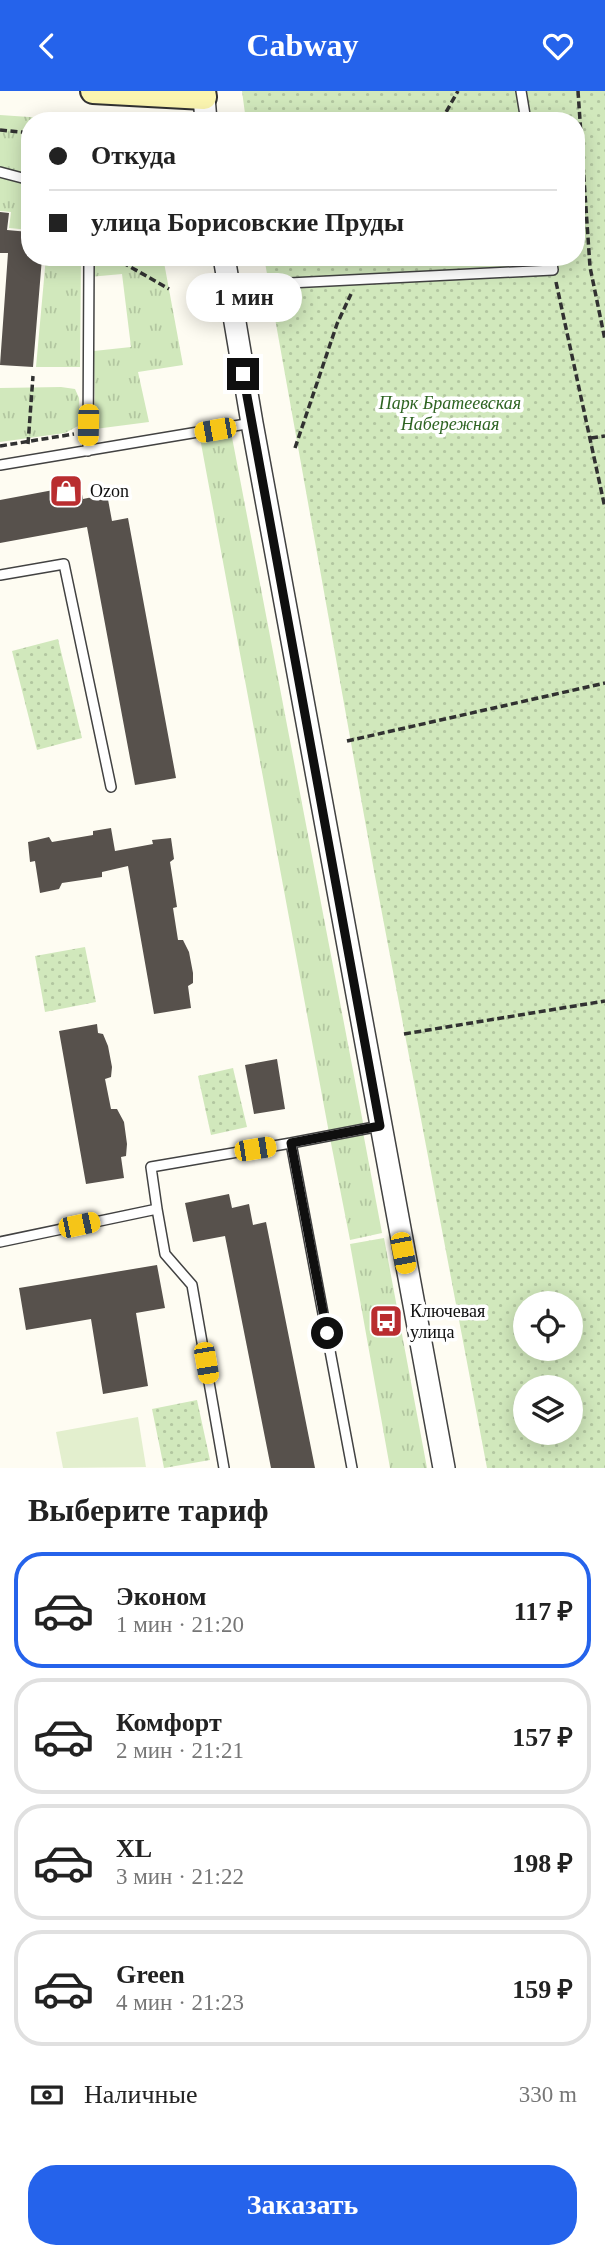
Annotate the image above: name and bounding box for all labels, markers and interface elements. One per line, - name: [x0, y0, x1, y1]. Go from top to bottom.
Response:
- icon: back: [28, 27, 66, 65]
- text: Cabway: [246, 27, 359, 63]
- icon: heart: [539, 27, 577, 65]
- text: Откуда: [91, 141, 176, 170]
- text: улица Борисовские Пруды: [91, 208, 404, 237]
- callout: 1 мин: [185, 273, 301, 321]
- text: 1 мин: [214, 285, 274, 310]
- route end: [227, 358, 259, 390]
- park label: Парк Братеевская Набережная: [378, 393, 521, 434]
- car: [78, 404, 99, 446]
- car: [193, 416, 238, 444]
- shop icon: Ozon: [47, 472, 85, 510]
- place label: Ozon: [90, 481, 129, 501]
- car: [233, 1135, 278, 1163]
- car: [57, 1210, 102, 1240]
- car: [389, 1230, 418, 1276]
- map controls: [513, 1291, 583, 1445]
- button: locate: [513, 1291, 583, 1361]
- place label: Ключевая улица: [410, 1301, 485, 1342]
- bus stop icon: Ключевая улица: [367, 1302, 405, 1340]
- route start: [311, 1317, 343, 1349]
- car: [193, 1340, 220, 1386]
- button: layers: [513, 1375, 583, 1445]
- text: Выберите тариф: [28, 1492, 269, 1528]
- icon: car: [32, 1579, 95, 1642]
- text: Эконом: [116, 1582, 206, 1611]
- text: 117 ₽: [514, 1597, 573, 1626]
- text: 1 мин · 21:20: [116, 1612, 244, 1637]
- icon: car: [32, 1705, 95, 1768]
- text: Комфорт: [116, 1708, 222, 1737]
- text: 157 ₽: [512, 1723, 573, 1752]
- text: 2 мин · 21:21: [116, 1738, 244, 1763]
- icon: car: [32, 1831, 95, 1894]
- text: XL: [116, 1834, 152, 1863]
- text: 198 ₽: [512, 1849, 573, 1878]
- text: 3 мин · 21:22: [116, 1864, 244, 1889]
- icon: car: [32, 1957, 95, 2020]
- text: Green: [116, 1960, 185, 1989]
- text: 159 ₽: [512, 1975, 573, 2004]
- text: 4 мин · 21:23: [116, 1990, 244, 2015]
- icon: cash: [28, 2076, 66, 2114]
- text: Наличные: [84, 2080, 197, 2109]
- text: 330 m: [519, 2082, 577, 2107]
- button: Заказать: [28, 2165, 577, 2245]

